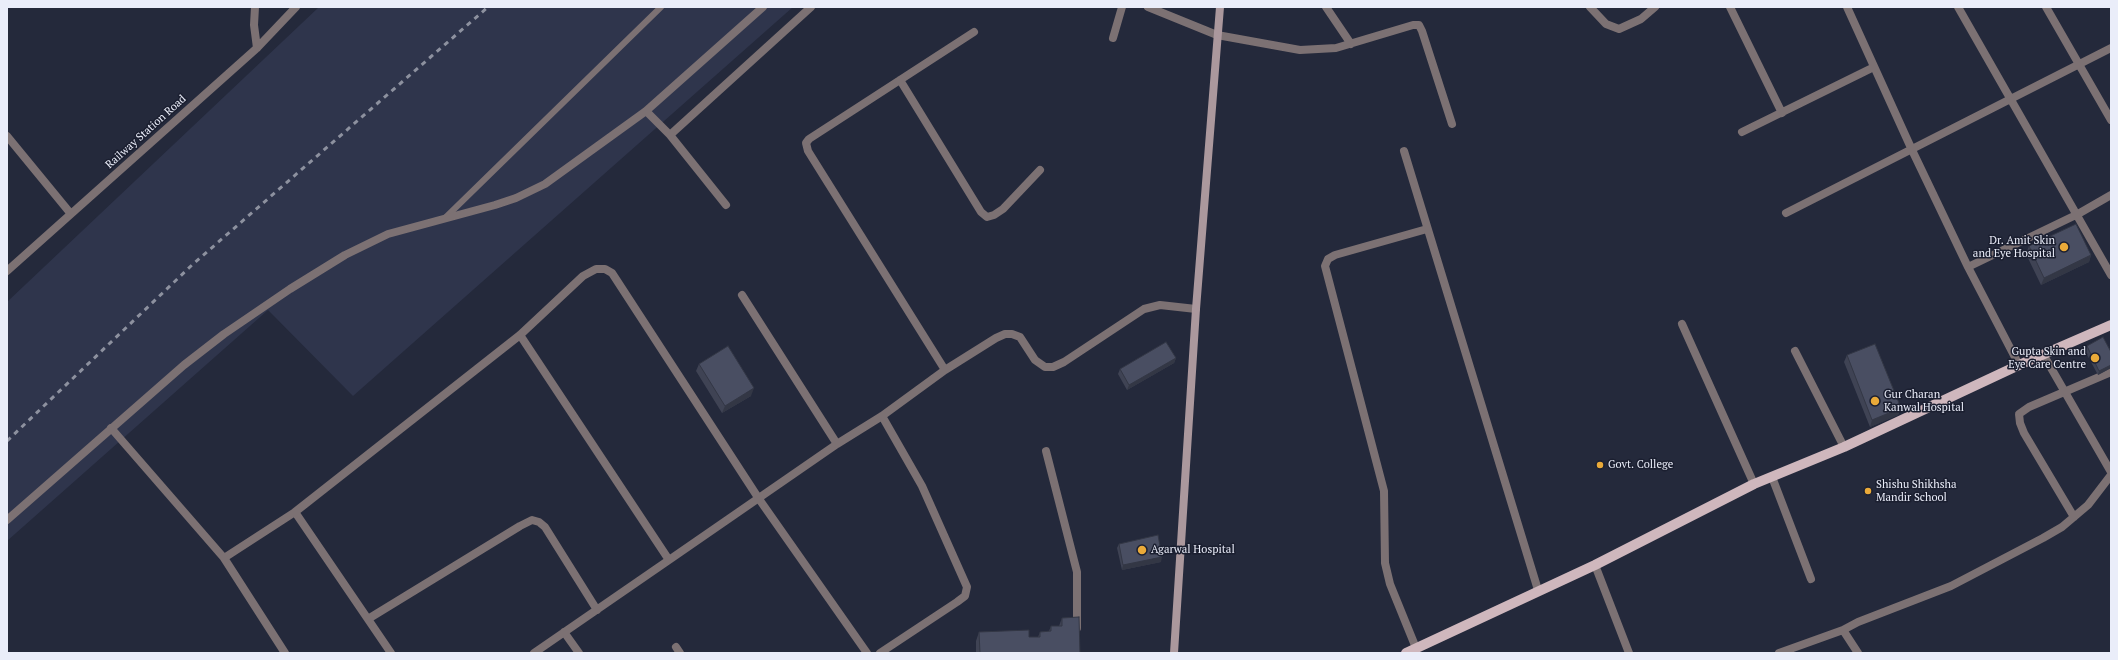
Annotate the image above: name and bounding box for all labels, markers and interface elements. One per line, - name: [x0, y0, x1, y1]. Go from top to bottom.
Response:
- street label: Railway Station Road: [103, 92, 189, 172]
- place label: Dr. Amit Skin and Eye Hospital: [1973, 234, 2055, 260]
- marker: Dr. Amit Skin and Eye Hospital: [2058, 241, 2070, 253]
- place label: Gupta Skin and Eye Care Centre: [2008, 345, 2086, 371]
- marker: Gupta Skin and Eye Care Centre: [2089, 352, 2101, 364]
- place label: Gur Charan Kanwal Hospital: [1884, 388, 1964, 414]
- marker: Gur Charan Kanwal Hospital: [1869, 395, 1881, 407]
- place label: Govt. College: [1608, 458, 1673, 472]
- marker: Govt. College: [1595, 460, 1605, 470]
- place label: Shishu Shikhsha Mandir School: [1876, 478, 1956, 504]
- marker: Shishu Shikhsha Mandir School: [1863, 486, 1873, 496]
- place label: Agarwal Hospital: [1151, 543, 1235, 557]
- marker: Agarwal Hospital: [1136, 544, 1148, 556]

